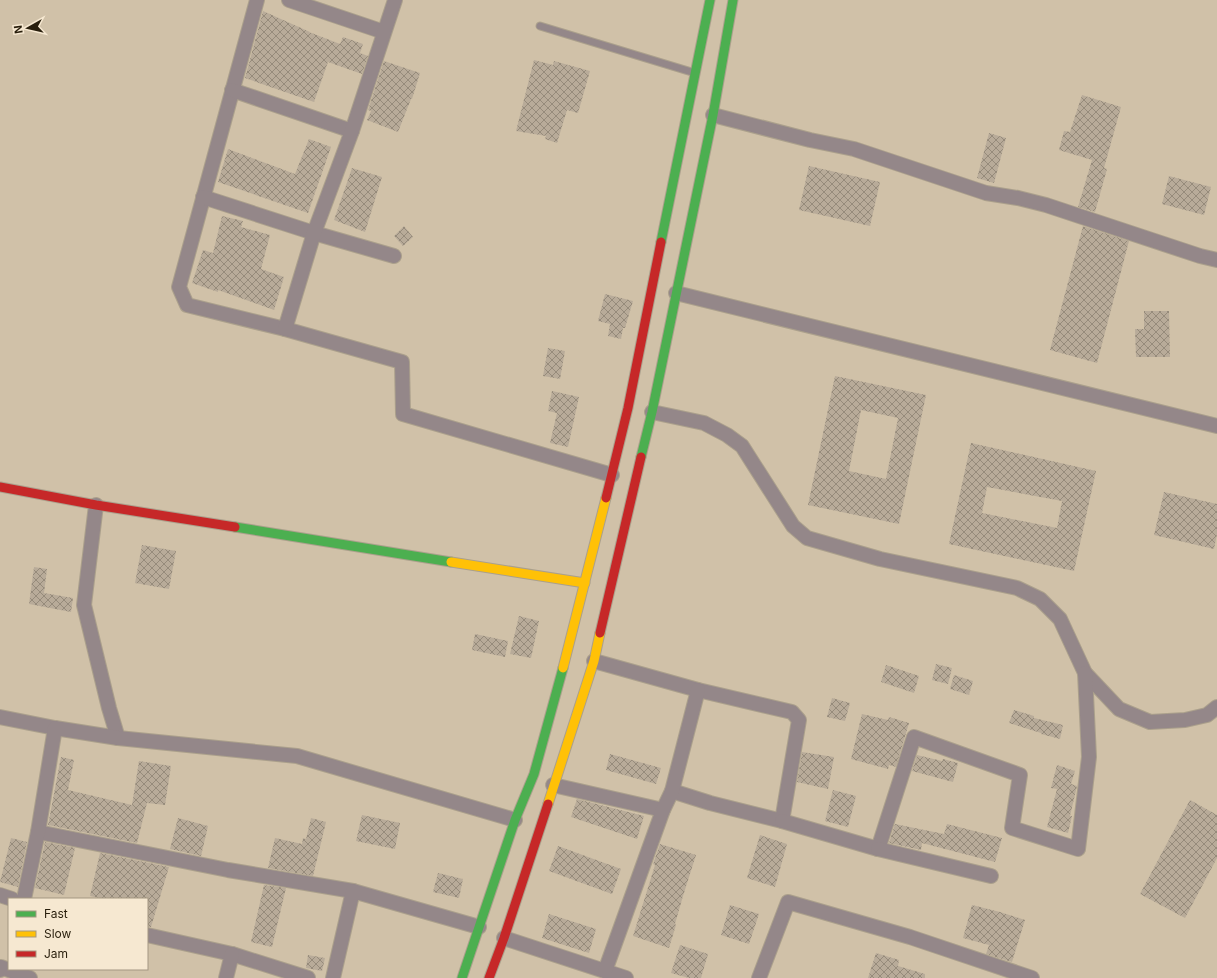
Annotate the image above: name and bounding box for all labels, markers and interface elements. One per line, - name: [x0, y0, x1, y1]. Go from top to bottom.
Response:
- north arrow: [8, 8, 48, 48]
- text: N: [11, 24, 26, 35]
- legend: [8, 898, 148, 970]
- text: Fast: [44, 906, 68, 921]
- text: Slow: [44, 926, 72, 941]
- text: Jam: [44, 946, 68, 961]

